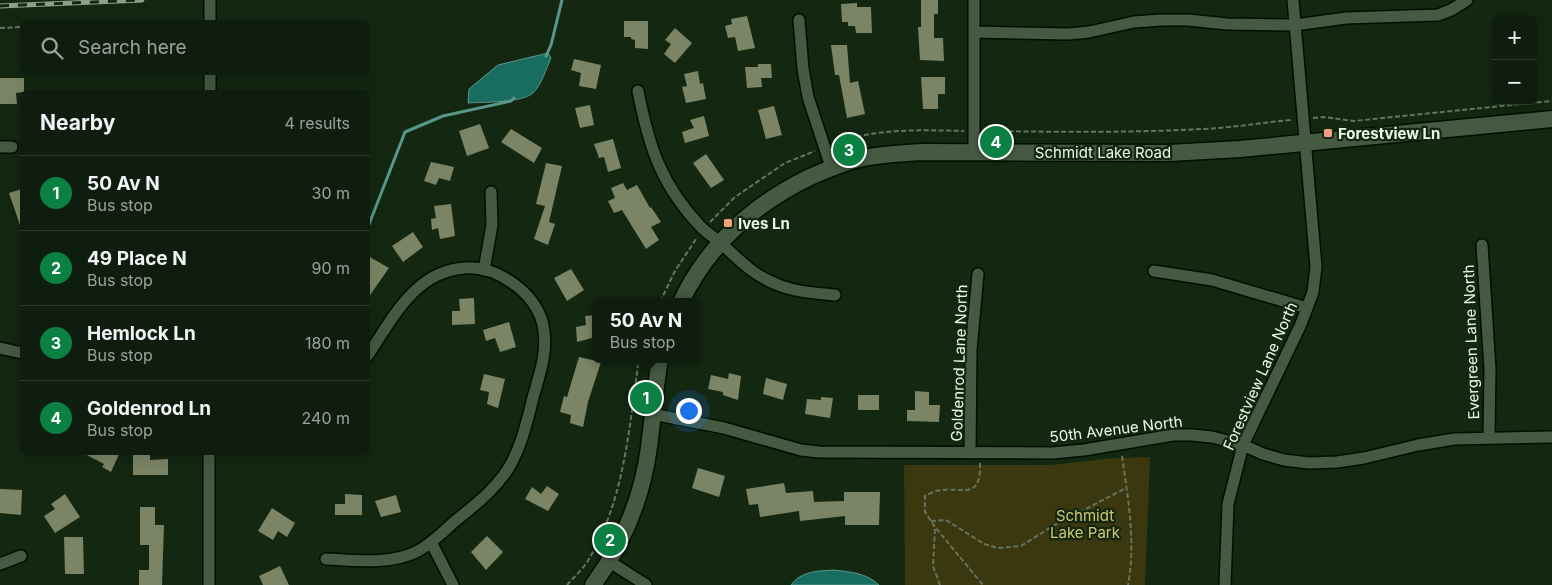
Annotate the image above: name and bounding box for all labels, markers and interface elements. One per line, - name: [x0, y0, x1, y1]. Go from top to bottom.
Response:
- map controls: [1492, 15, 1537, 105]
- button: +: [1492, 15, 1537, 60]
- search box: [20, 20, 370, 75]
- icon: search: [38, 34, 66, 62]
- text: Search here: [78, 36, 187, 59]
- button: −: [1492, 60, 1537, 105]
- text: Nearby: [40, 110, 115, 135]
- text: 4 results: [285, 113, 350, 133]
- pin: 4: [980, 123, 1012, 161]
- place label: Forestview Ln: [1338, 124, 1440, 143]
- marker: Forestview Ln: [1322, 127, 1334, 139]
- pin: 3: [833, 131, 865, 169]
- street label: Schmidt Lake Road: [1035, 143, 1171, 162]
- text: 50 Av N: [87, 172, 160, 195]
- text: 1: [53, 183, 59, 203]
- text: 30 m: [312, 183, 350, 203]
- text: Bus stop: [87, 195, 153, 215]
- place label: Ives Ln: [738, 214, 790, 233]
- marker: Ives Ln: [722, 217, 734, 229]
- text: 49 Place N: [87, 247, 187, 270]
- text: 2: [51, 258, 61, 278]
- text: 90 m: [311, 258, 350, 278]
- street label: Evergreen Lane North: [1459, 264, 1483, 420]
- text: Bus stop: [87, 270, 153, 290]
- street label: Goldenrod Lane North: [947, 284, 971, 442]
- popup: [592, 298, 700, 363]
- street label: Forestview Lane North: [1219, 299, 1301, 453]
- text: 50 Av N: [610, 309, 682, 332]
- text: Hemlock Ln: [87, 322, 196, 345]
- text: Bus stop: [610, 332, 675, 352]
- text: 3: [51, 333, 61, 353]
- text: 180 m: [305, 333, 350, 353]
- text: Bus stop: [87, 345, 153, 365]
- pin: 1: [630, 379, 662, 417]
- text: Goldenrod Ln: [87, 397, 211, 420]
- your location: [676, 398, 702, 424]
- text: 4: [51, 408, 61, 428]
- text: 240 m: [302, 408, 350, 428]
- street label: 50th Avenue North: [1049, 411, 1183, 447]
- text: Bus stop: [87, 420, 153, 440]
- park label: Schmidt Lake Park: [1050, 506, 1121, 542]
- pin: 2: [594, 521, 626, 559]

